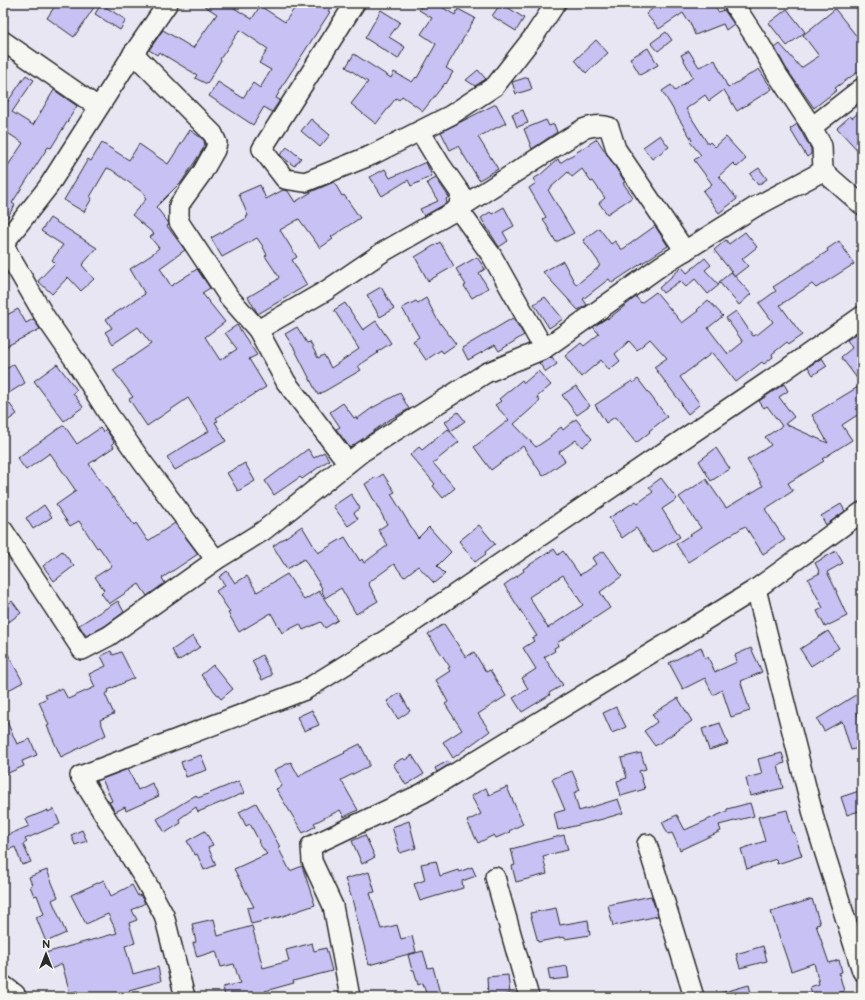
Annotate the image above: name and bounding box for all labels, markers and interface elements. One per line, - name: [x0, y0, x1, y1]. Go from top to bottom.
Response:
- north arrow: [26, 934, 66, 974]
- text: N: [42, 938, 50, 951]

